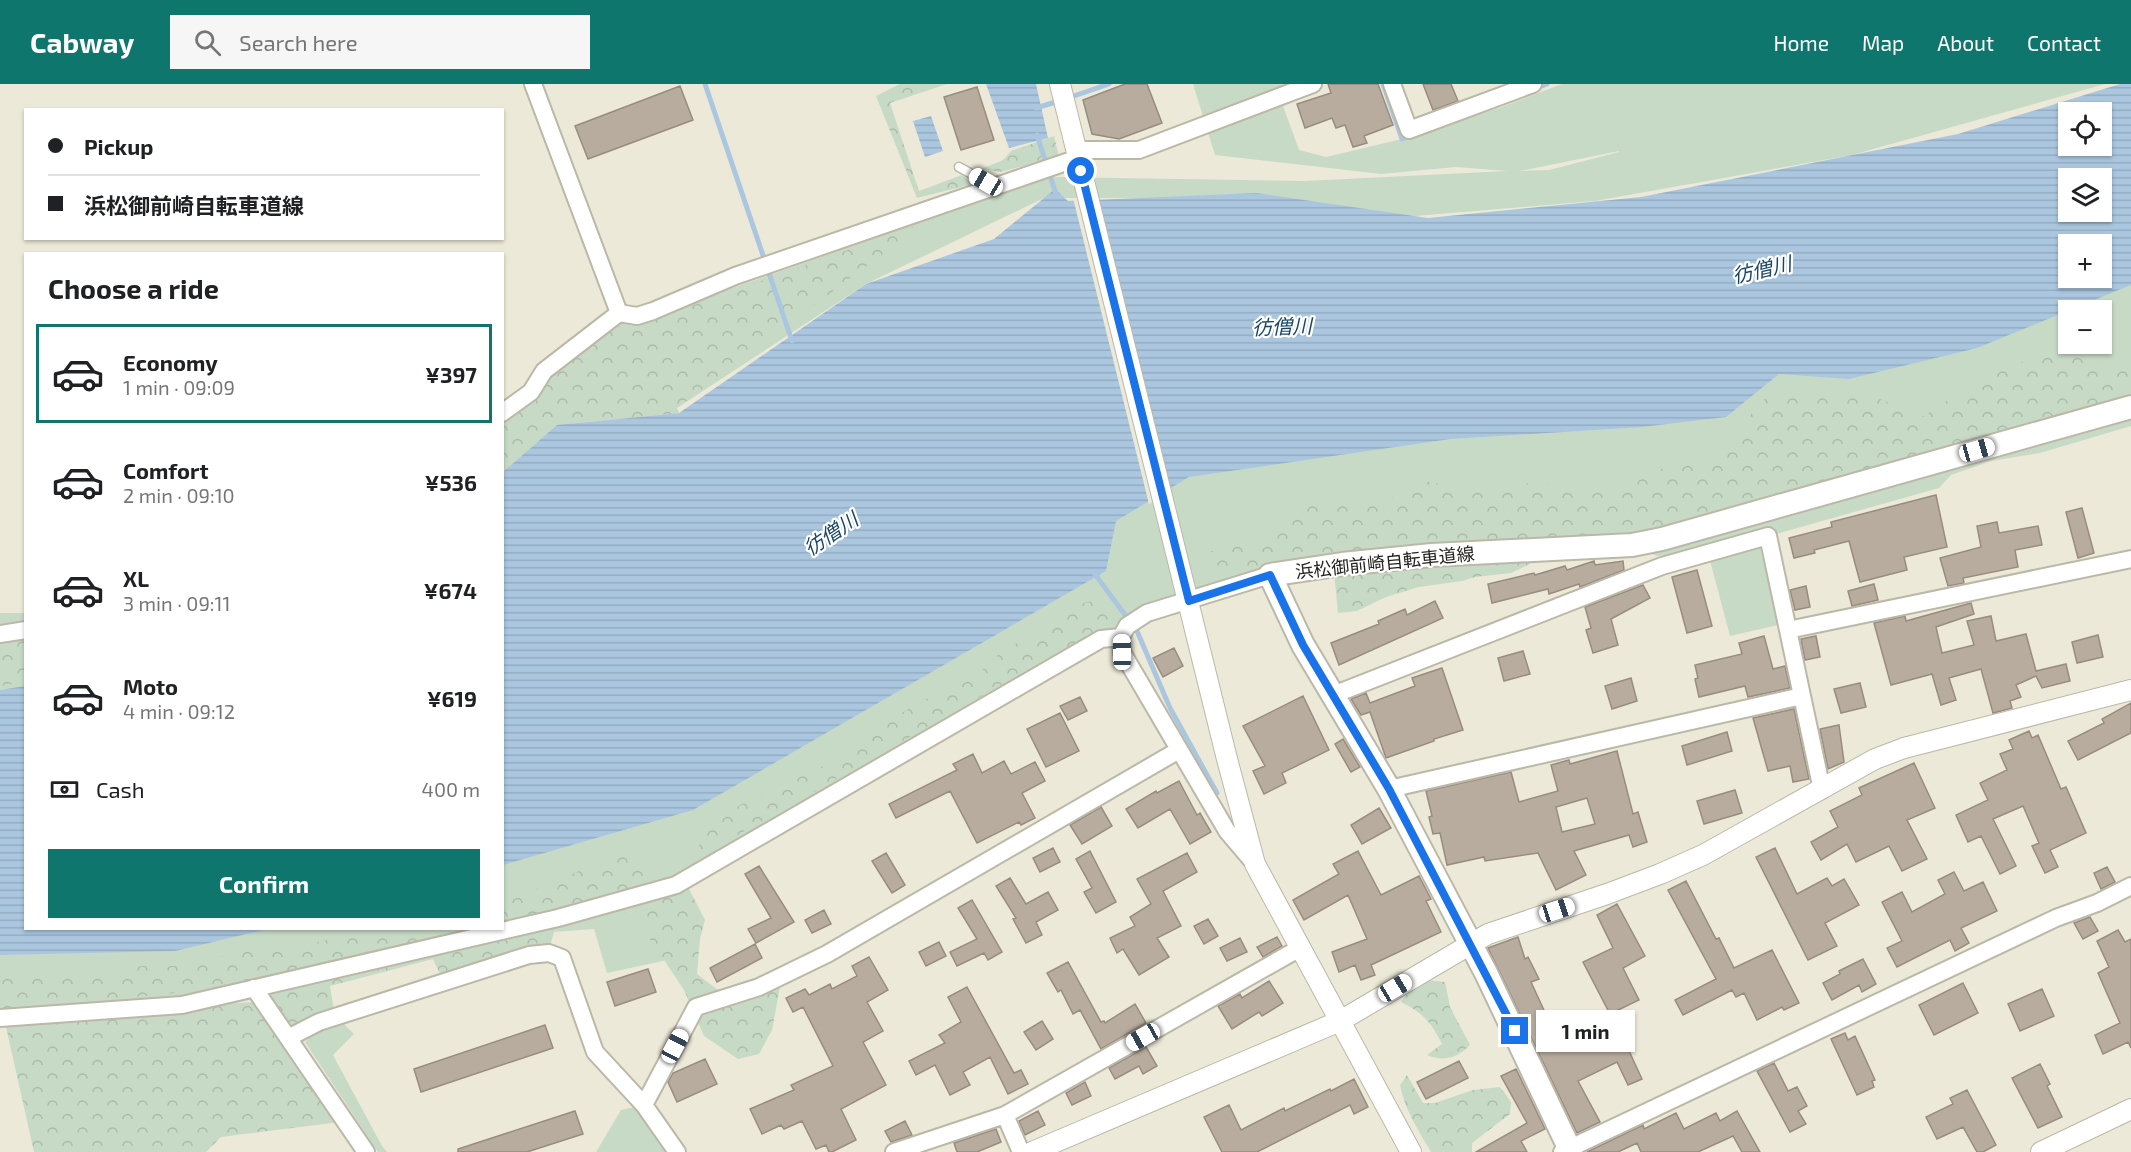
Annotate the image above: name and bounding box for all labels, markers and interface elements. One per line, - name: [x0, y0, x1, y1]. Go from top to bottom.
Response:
- search box: [170, 15, 590, 69]
- text: Cabway: [30, 25, 134, 59]
- icon: search: [191, 26, 224, 59]
- text: Search here: [239, 29, 357, 55]
- text: Home: [1773, 30, 1829, 55]
- text: Map: [1862, 30, 1904, 55]
- text: About: [1937, 30, 1994, 55]
- text: Contact: [2027, 30, 2101, 55]
- map controls: [2058, 102, 2112, 354]
- button: locate: [2058, 102, 2112, 156]
- text: Pickup: [84, 133, 153, 159]
- route start: [1067, 157, 1094, 184]
- car: [966, 165, 1006, 199]
- button: layers: [2058, 168, 2112, 222]
- text: 浜松御前崎自転車道線: [84, 192, 304, 218]
- button: +: [2058, 234, 2112, 288]
- water label: 彷僧川: [1730, 250, 1796, 287]
- text: Choose a ride: [48, 272, 219, 304]
- button: −: [2058, 300, 2112, 354]
- water label: 彷僧川: [1252, 313, 1314, 339]
- icon: car: [51, 347, 105, 401]
- text: Economy: [123, 349, 218, 375]
- text: ¥397: [425, 361, 477, 387]
- text: 1 min · 09:09: [123, 375, 235, 399]
- car: [1957, 436, 1997, 464]
- icon: car: [51, 455, 105, 509]
- text: Comfort: [123, 457, 208, 483]
- text: ¥536: [425, 469, 477, 495]
- text: 2 min · 09:10: [123, 483, 235, 507]
- water label: 彷僧川: [799, 505, 864, 560]
- street label: 浜松御前崎自転車道線: [1294, 542, 1476, 582]
- icon: car: [51, 563, 105, 617]
- text: XL: [123, 565, 149, 591]
- text: ¥674: [424, 577, 477, 603]
- text: 3 min · 09:11: [123, 591, 230, 615]
- car: [1113, 634, 1131, 670]
- icon: car: [51, 671, 105, 725]
- text: Moto: [123, 673, 178, 699]
- text: ¥619: [427, 685, 477, 711]
- text: 4 min · 09:12: [123, 699, 235, 723]
- icon: cash: [48, 773, 81, 806]
- text: Cash: [96, 776, 145, 802]
- text: 400 m: [422, 777, 480, 801]
- button: Confirm: [48, 849, 480, 918]
- car: [1537, 896, 1577, 924]
- car: [1375, 971, 1415, 1005]
- callout: 1 min: [1536, 1010, 1635, 1052]
- route end: [1501, 1017, 1528, 1044]
- text: 1 min: [1561, 1019, 1610, 1043]
- car: [1123, 1020, 1163, 1054]
- car: [659, 1026, 691, 1066]

